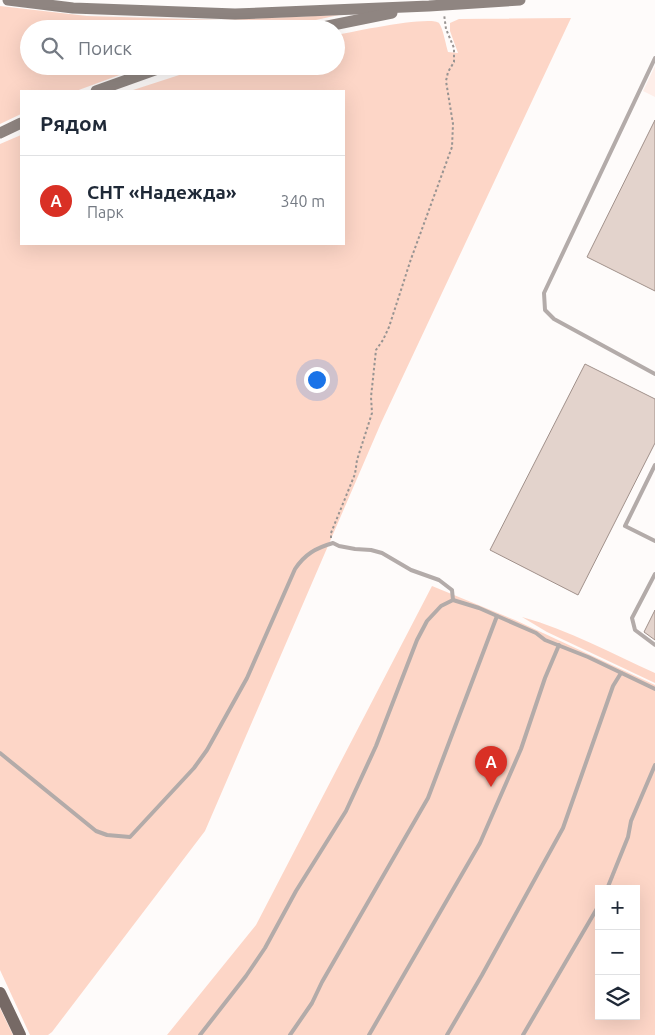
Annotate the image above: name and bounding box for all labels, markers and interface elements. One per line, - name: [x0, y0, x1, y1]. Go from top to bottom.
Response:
- search box: [20, 20, 345, 75]
- icon: search: [38, 34, 66, 62]
- text: Поиск: [78, 37, 132, 59]
- text: Рядом: [40, 111, 108, 135]
- text: СНТ «Надежда»: [87, 181, 237, 203]
- text: A: [50, 192, 62, 210]
- text: 340 m: [280, 192, 325, 210]
- text: Парк: [87, 203, 124, 221]
- your location: [304, 367, 330, 393]
- pin: A: [475, 746, 507, 787]
- map controls: [595, 885, 640, 1020]
- button: +: [595, 885, 640, 930]
- button: −: [595, 930, 640, 975]
- button: layers: [595, 975, 640, 1020]

